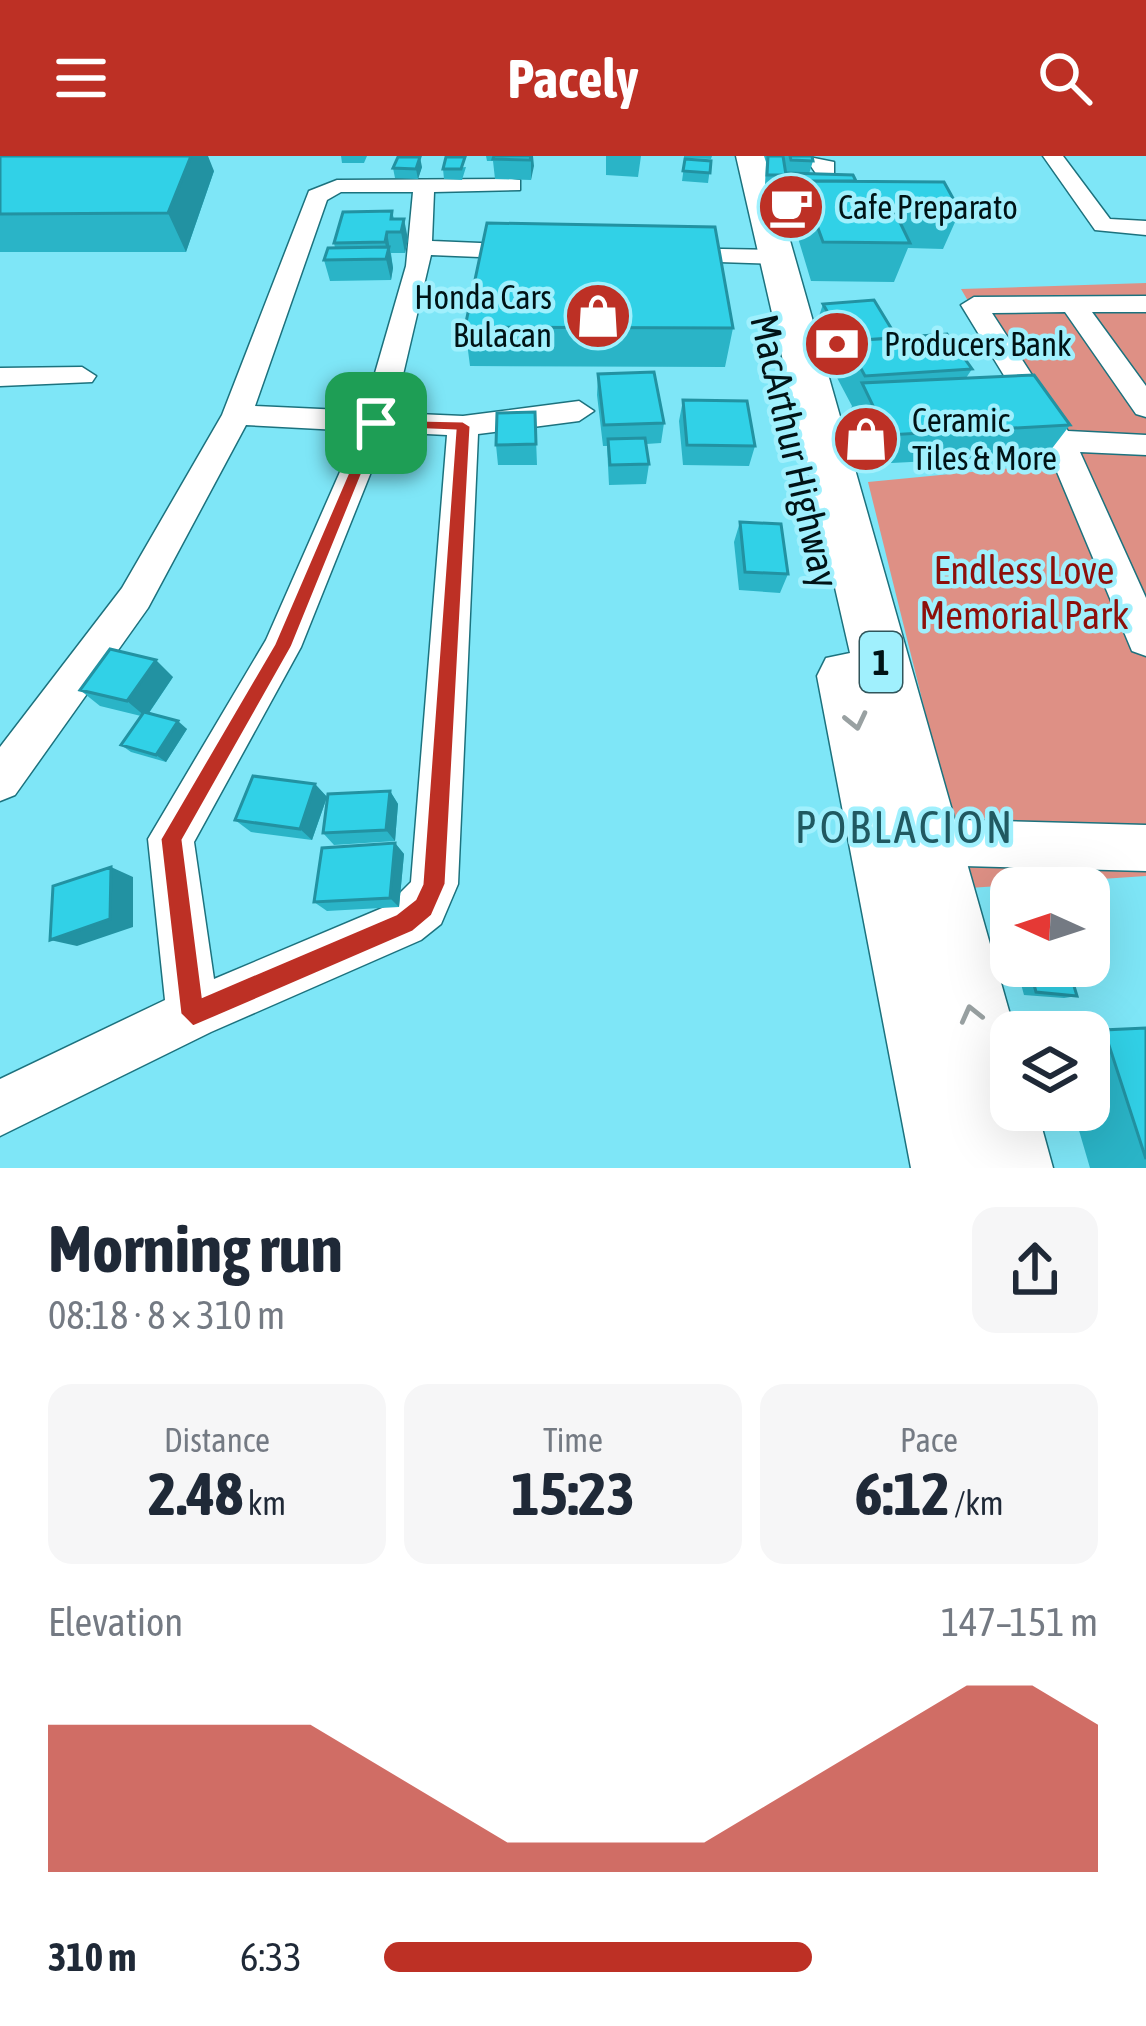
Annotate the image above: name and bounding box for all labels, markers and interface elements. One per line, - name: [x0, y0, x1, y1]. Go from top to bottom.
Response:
- icon: menu: [48, 45, 114, 111]
- icon: search: [1032, 45, 1098, 111]
- text: Pacely: [507, 48, 639, 109]
- cafe icon: Cafe Preparato: [756, 172, 826, 242]
- place label: Cafe Preparato: [838, 188, 1018, 226]
- place label: Honda Cars Bulacan: [414, 278, 552, 354]
- shop icon: Honda Cars Bulacan: [563, 281, 633, 351]
- bank icon: Producers Bank: [802, 309, 872, 379]
- street label: MacArthur Highway: [742, 310, 848, 592]
- place label: Producers Bank: [884, 325, 1072, 363]
- pin: [325, 372, 427, 474]
- icon: arrive: [343, 390, 409, 456]
- place label: Ceramic Tiles & More: [912, 401, 1057, 477]
- shop icon: Ceramic Tiles & More: [831, 404, 901, 474]
- park label: Endless Love Memorial Park: [919, 548, 1129, 637]
- road number: 1: [860, 632, 902, 692]
- one-way arrow: [842, 711, 867, 731]
- district label: POBLACION: [795, 801, 1015, 853]
- north arrow: [990, 867, 1110, 987]
- map controls: [990, 867, 1110, 1131]
- one-way arrow: [960, 1004, 985, 1025]
- button: layers: [990, 1011, 1110, 1131]
- button: share: [972, 1207, 1098, 1333]
- text: Morning run: [48, 1210, 343, 1286]
- text: 08:18 · 8 × 310 m: [48, 1293, 285, 1337]
- text: Distance: [164, 1421, 270, 1459]
- text: Time: [543, 1421, 603, 1459]
- text: Pace: [900, 1421, 958, 1459]
- text: 2.48: [148, 1459, 243, 1528]
- text: 15:23: [511, 1459, 635, 1528]
- text: 6:12: [854, 1459, 950, 1528]
- text: km: [243, 1484, 286, 1522]
- text: /km: [950, 1484, 1004, 1522]
- text: Elevation: [48, 1600, 183, 1644]
- text: 147–151 m: [941, 1600, 1098, 1644]
- text: 310 m: [48, 1935, 136, 1979]
- text: 6:33: [240, 1935, 302, 1979]

